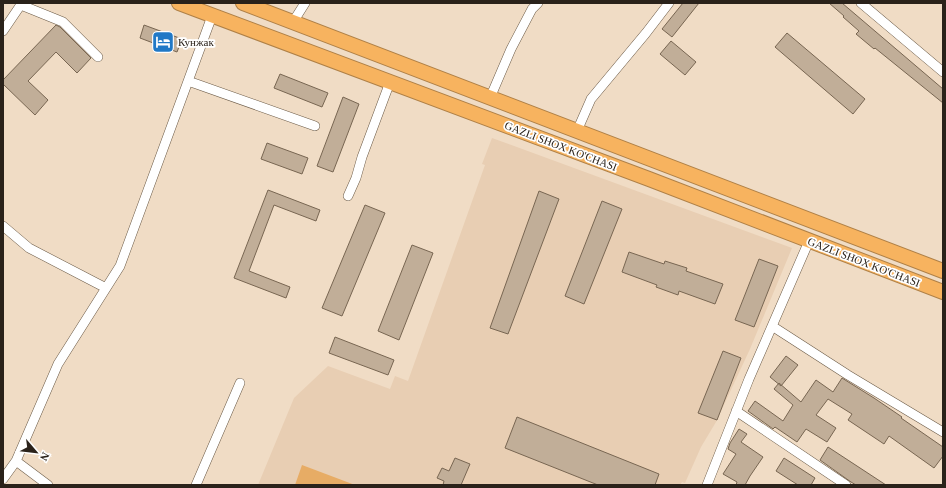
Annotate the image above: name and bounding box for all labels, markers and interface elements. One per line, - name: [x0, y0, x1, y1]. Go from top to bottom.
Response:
- hotel icon: Кунжак: [150, 29, 176, 55]
- place label: Кунжак: [178, 36, 214, 48]
- street label: GAZLI SHOX KO'CHASI: [503, 119, 619, 173]
- street label: GAZLI SHOX KO'CHASI: [806, 235, 922, 289]
- north arrow: [16, 432, 56, 472]
- text: N: [38, 450, 52, 463]

